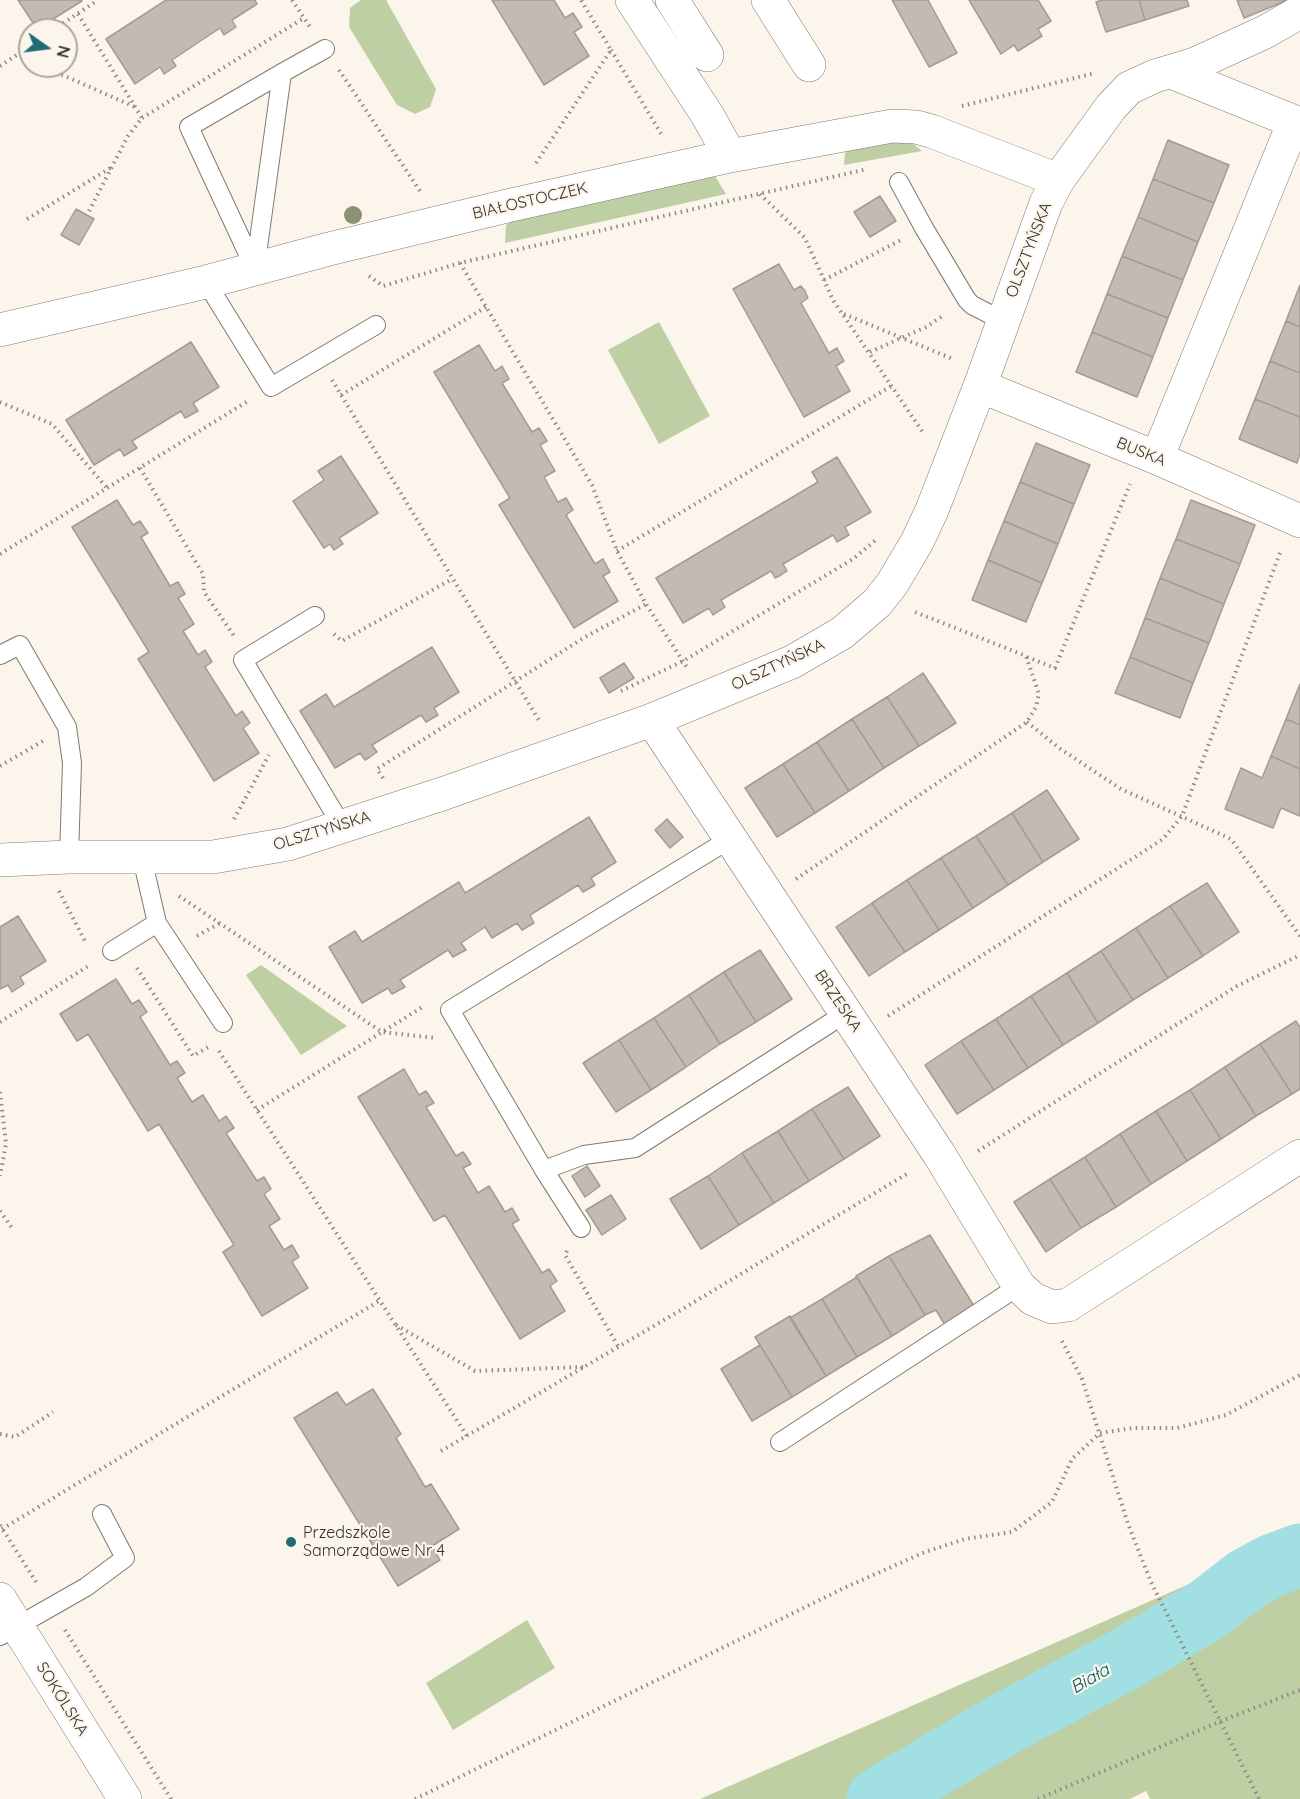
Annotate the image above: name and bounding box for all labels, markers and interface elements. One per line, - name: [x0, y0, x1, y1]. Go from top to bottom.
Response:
- north arrow: [18, 18, 78, 78]
- text: N: [52, 44, 75, 60]
- street label: BIAŁOSTOCZEK: [471, 178, 589, 224]
- street label: OLSZTYŃSKA: [1002, 200, 1056, 300]
- street label: BUSKA: [1113, 433, 1169, 471]
- street label: OLSZTYŃSKA: [728, 635, 828, 695]
- street label: OLSZTYŃSKA: [271, 807, 373, 855]
- street label: BRZESKA: [810, 966, 866, 1036]
- place label: Przedszkole Samorządowe Nr 4: [303, 1523, 445, 1561]
- marker: Przedszkole Samorządowe Nr 4: [284, 1535, 298, 1549]
- street label: SOKÓLSKA: [32, 1659, 92, 1739]
- water label: Biała: [1067, 1659, 1113, 1699]

